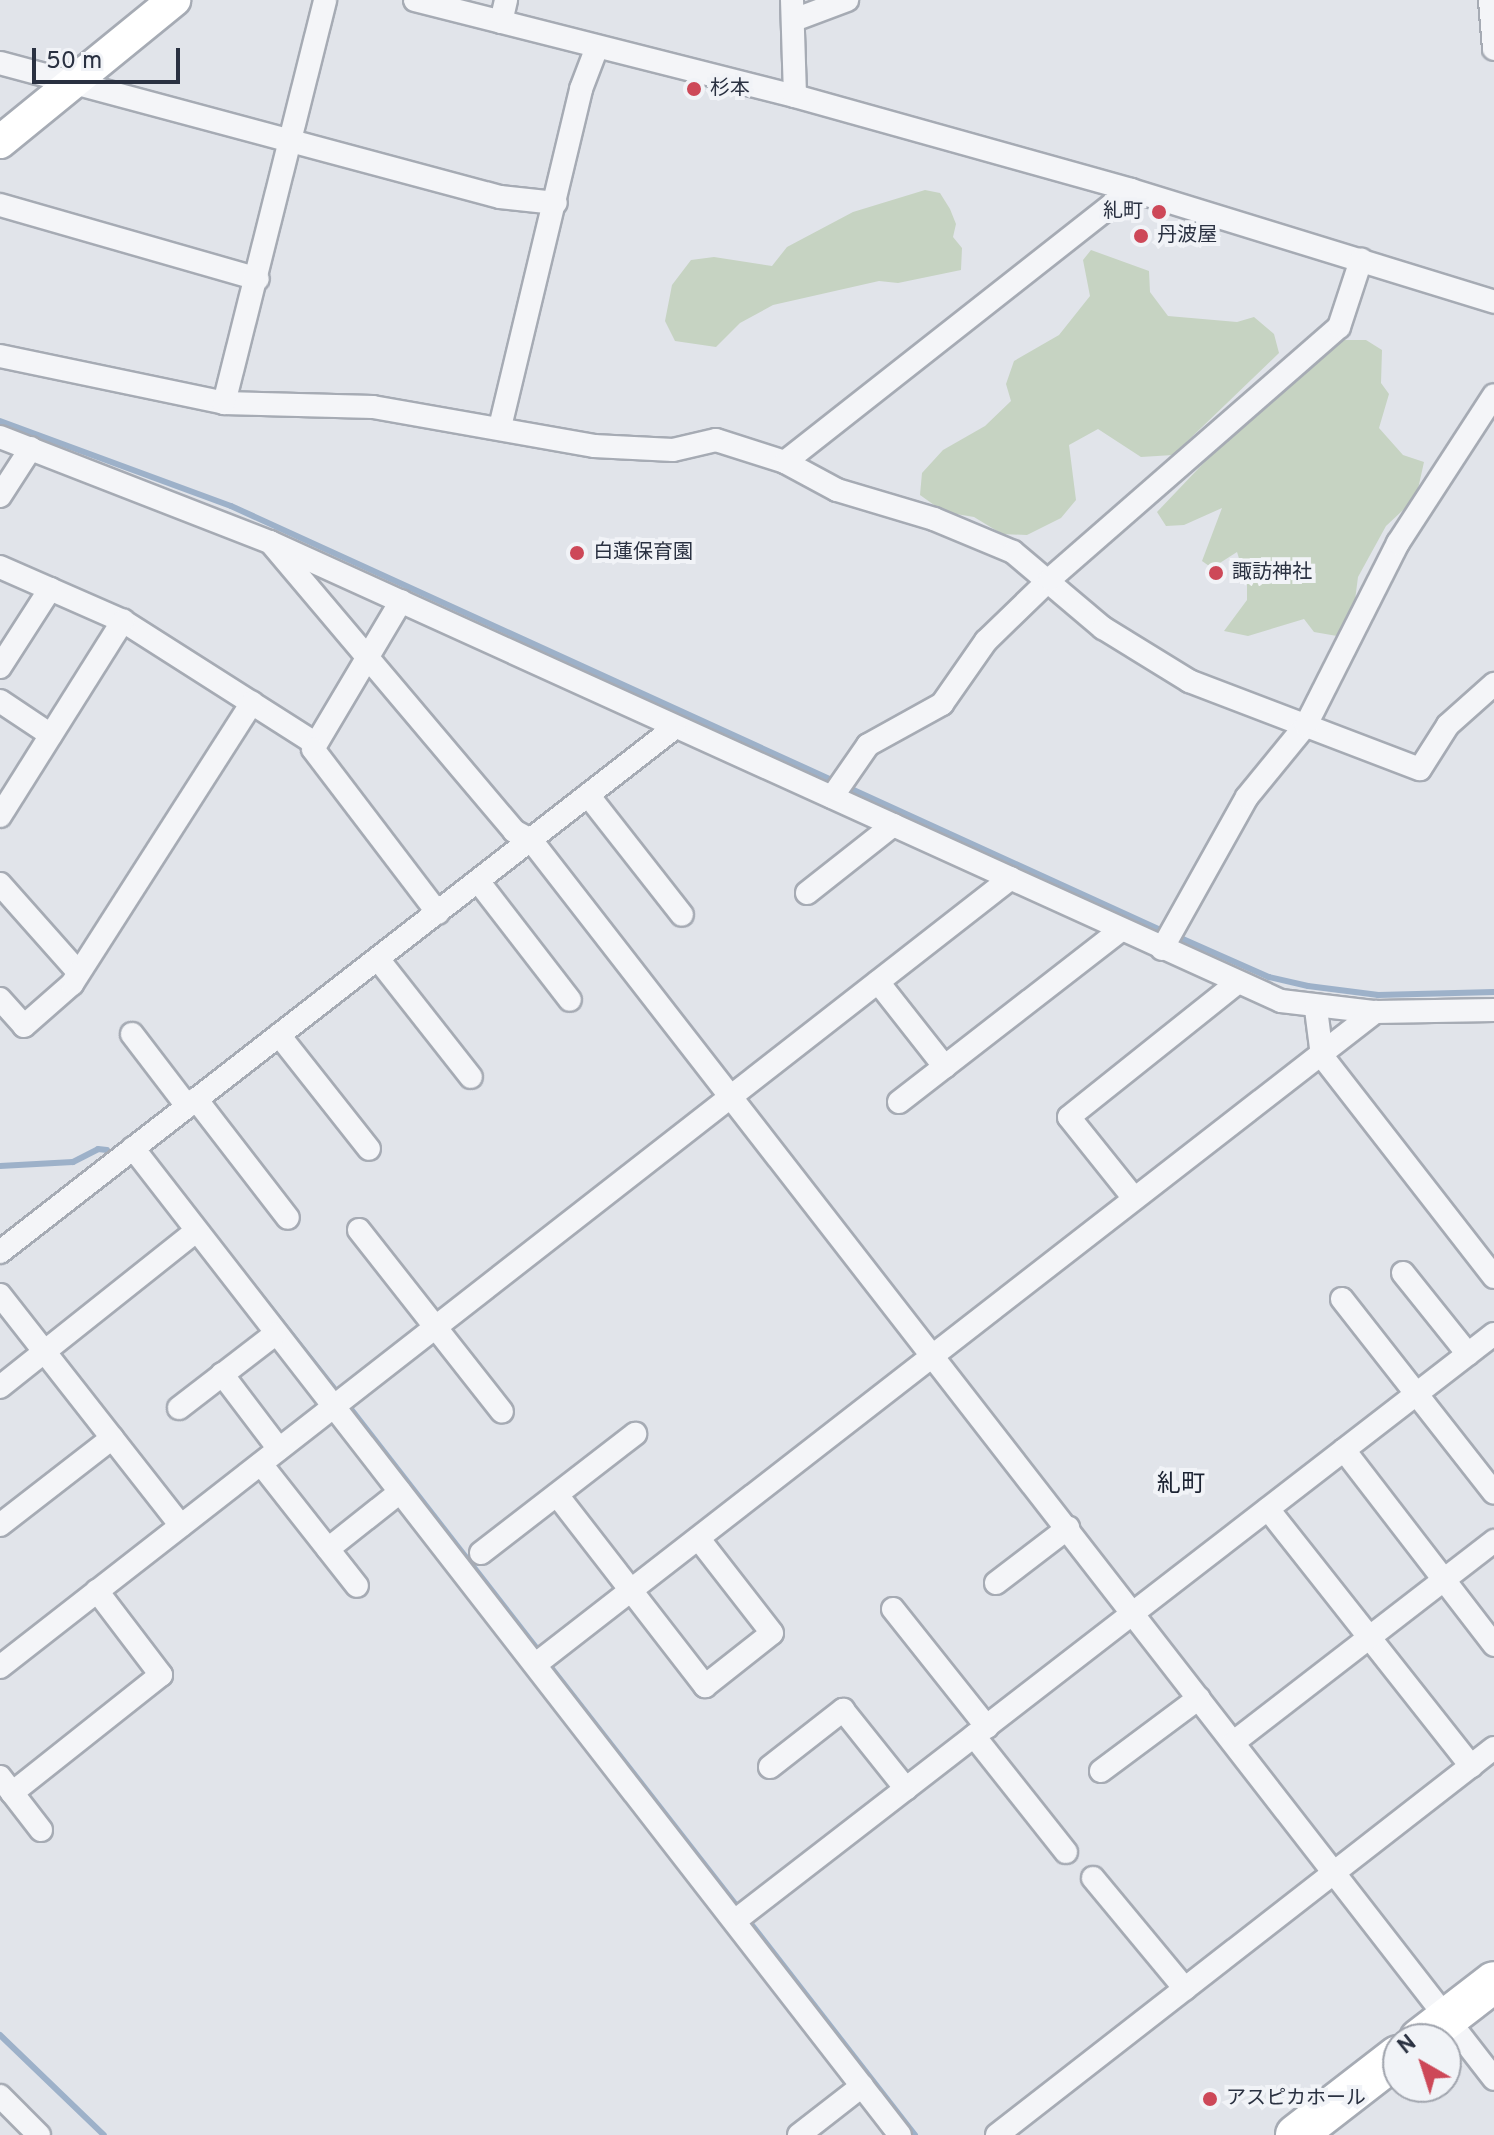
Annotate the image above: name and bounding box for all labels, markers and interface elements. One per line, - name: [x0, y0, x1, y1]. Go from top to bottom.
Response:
- scale bar: [36, 32, 184, 82]
- text: 50 m: [46, 47, 102, 77]
- place label: 杉本: [710, 77, 750, 101]
- marker: 杉本: [685, 80, 703, 98]
- place label: 糺町: [1103, 200, 1143, 224]
- marker: 糺町: [1150, 203, 1168, 221]
- place label: 丹波屋: [1157, 224, 1217, 248]
- marker: 丹波屋: [1132, 227, 1150, 245]
- place label: 白蓮保育園: [593, 541, 693, 565]
- marker: 白蓮保育園: [568, 544, 586, 562]
- place label: 諏訪神社: [1232, 561, 1312, 585]
- marker: 諏訪神社: [1207, 564, 1225, 582]
- district label: 糺町: [1157, 1472, 1205, 1500]
- north arrow: [1382, 2023, 1462, 2103]
- text: N: [1393, 2030, 1422, 2061]
- place label: アスピカホール: [1226, 2087, 1366, 2111]
- marker: アスピカホール: [1201, 2090, 1219, 2108]

